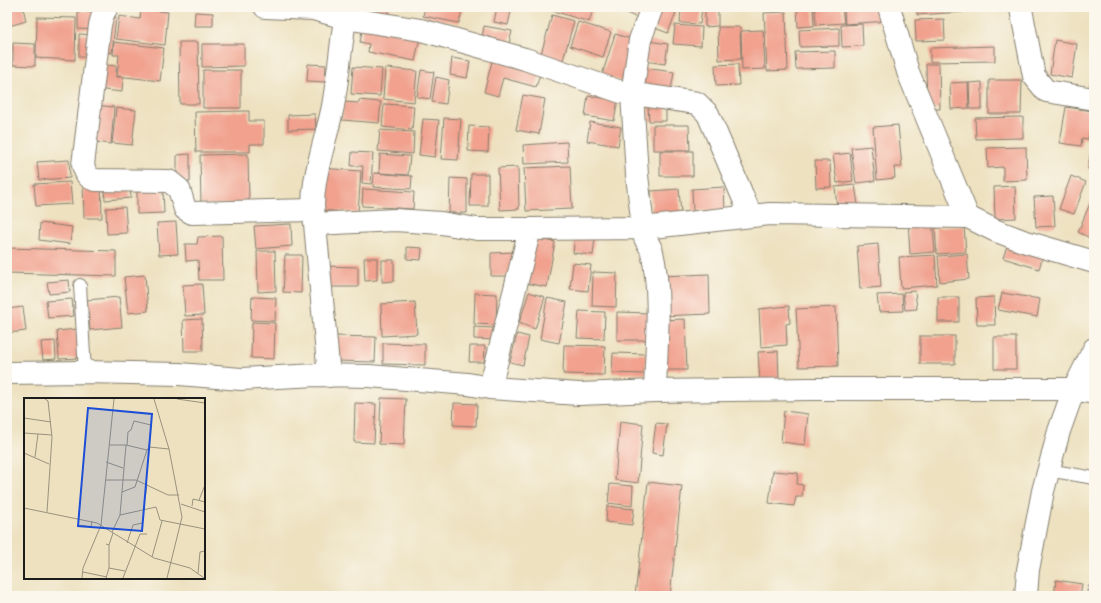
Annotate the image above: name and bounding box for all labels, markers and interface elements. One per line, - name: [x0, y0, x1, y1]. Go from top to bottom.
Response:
- inset map: [24, 398, 205, 579]

